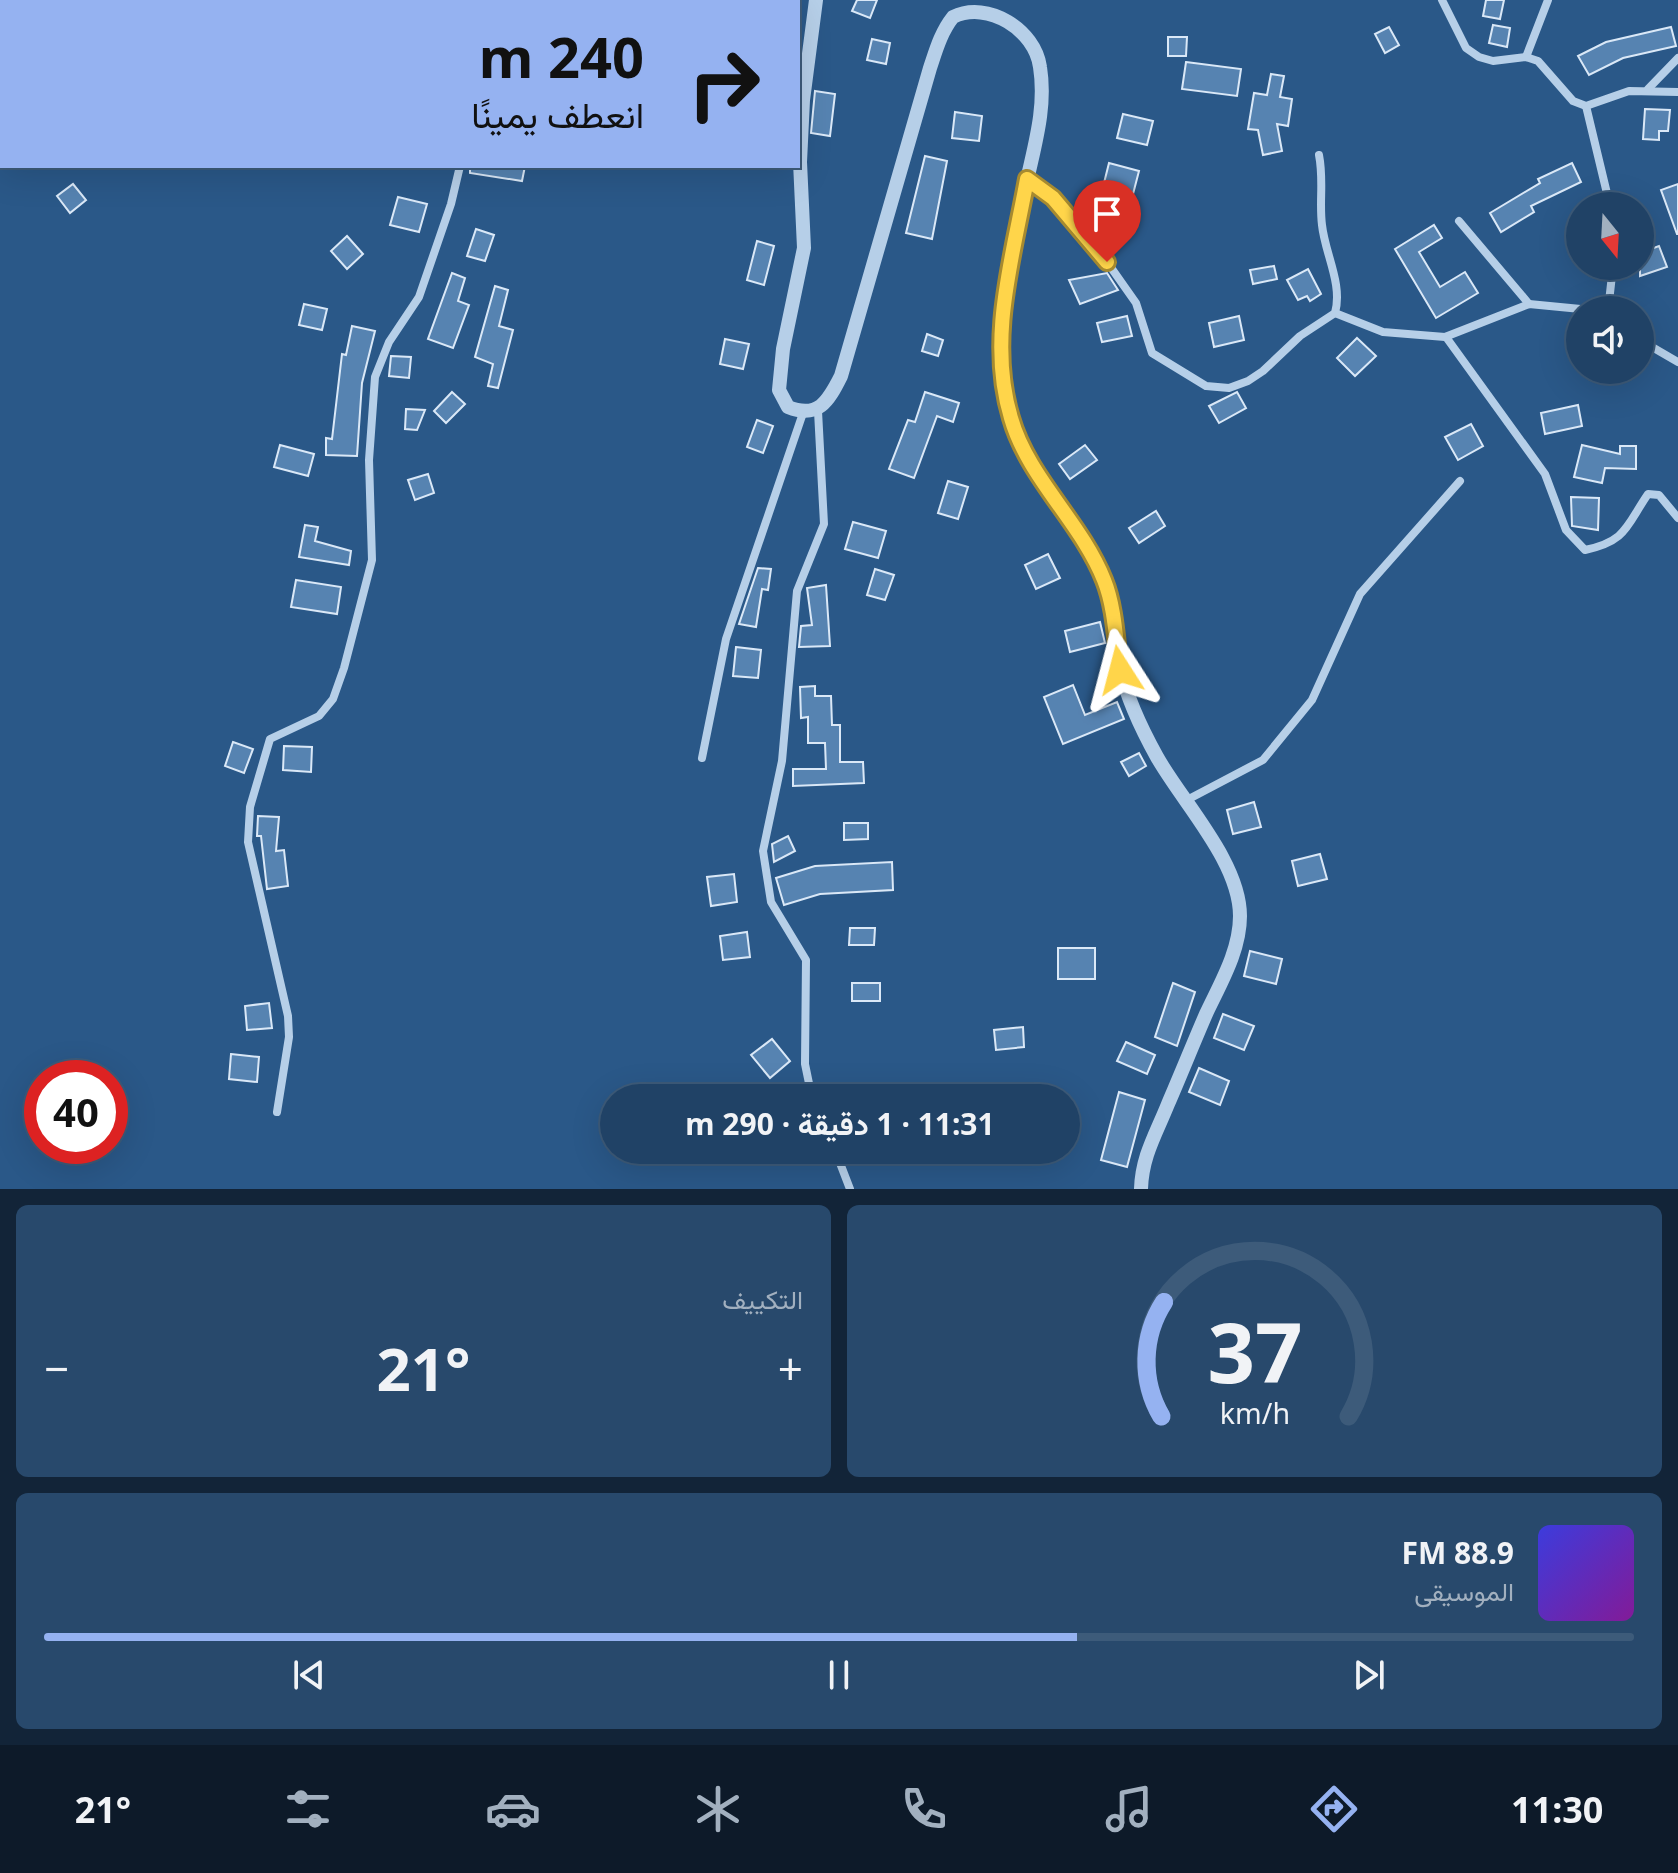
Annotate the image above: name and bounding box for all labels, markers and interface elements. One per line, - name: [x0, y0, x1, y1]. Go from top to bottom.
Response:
- text: 240 m: [479, 18, 644, 94]
- icon: right: [672, 32, 776, 136]
- text: انعطف يمينًا: [471, 90, 644, 139]
- pin: [1073, 180, 1141, 262]
- icon: arrive: [1085, 192, 1129, 236]
- north arrow: [1566, 192, 1654, 280]
- map controls: [1566, 192, 1654, 384]
- button: sound: [1566, 296, 1654, 384]
- position arrow: [1078, 628, 1162, 712]
- speed limit sign: 40: [24, 1060, 128, 1164]
- text: 11:31 · 1 دقيقة · 290 m: [685, 1103, 995, 1144]
- text: التكييف: [722, 1281, 803, 1317]
- text: 37: [1207, 1294, 1302, 1407]
- text: 21°: [376, 1327, 471, 1409]
- text: −: [44, 1338, 69, 1398]
- text: +: [778, 1338, 803, 1398]
- text: km/h: [1219, 1393, 1290, 1432]
- text: 88.9 FM: [1402, 1532, 1514, 1573]
- text: الموسيقى: [1414, 1573, 1514, 1609]
- icon: previous: [287, 1653, 331, 1697]
- icon: pause: [817, 1653, 861, 1697]
- icon: next: [1347, 1653, 1391, 1697]
- icon: filters: [280, 1781, 336, 1837]
- icon: car: [485, 1781, 541, 1837]
- icon: climate: [690, 1781, 746, 1837]
- icon: phone: [896, 1781, 952, 1837]
- icon: music: [1101, 1781, 1157, 1837]
- icon: directions: [1306, 1781, 1362, 1837]
- text: 21°: [75, 1785, 131, 1834]
- text: 11:30: [1511, 1785, 1603, 1834]

